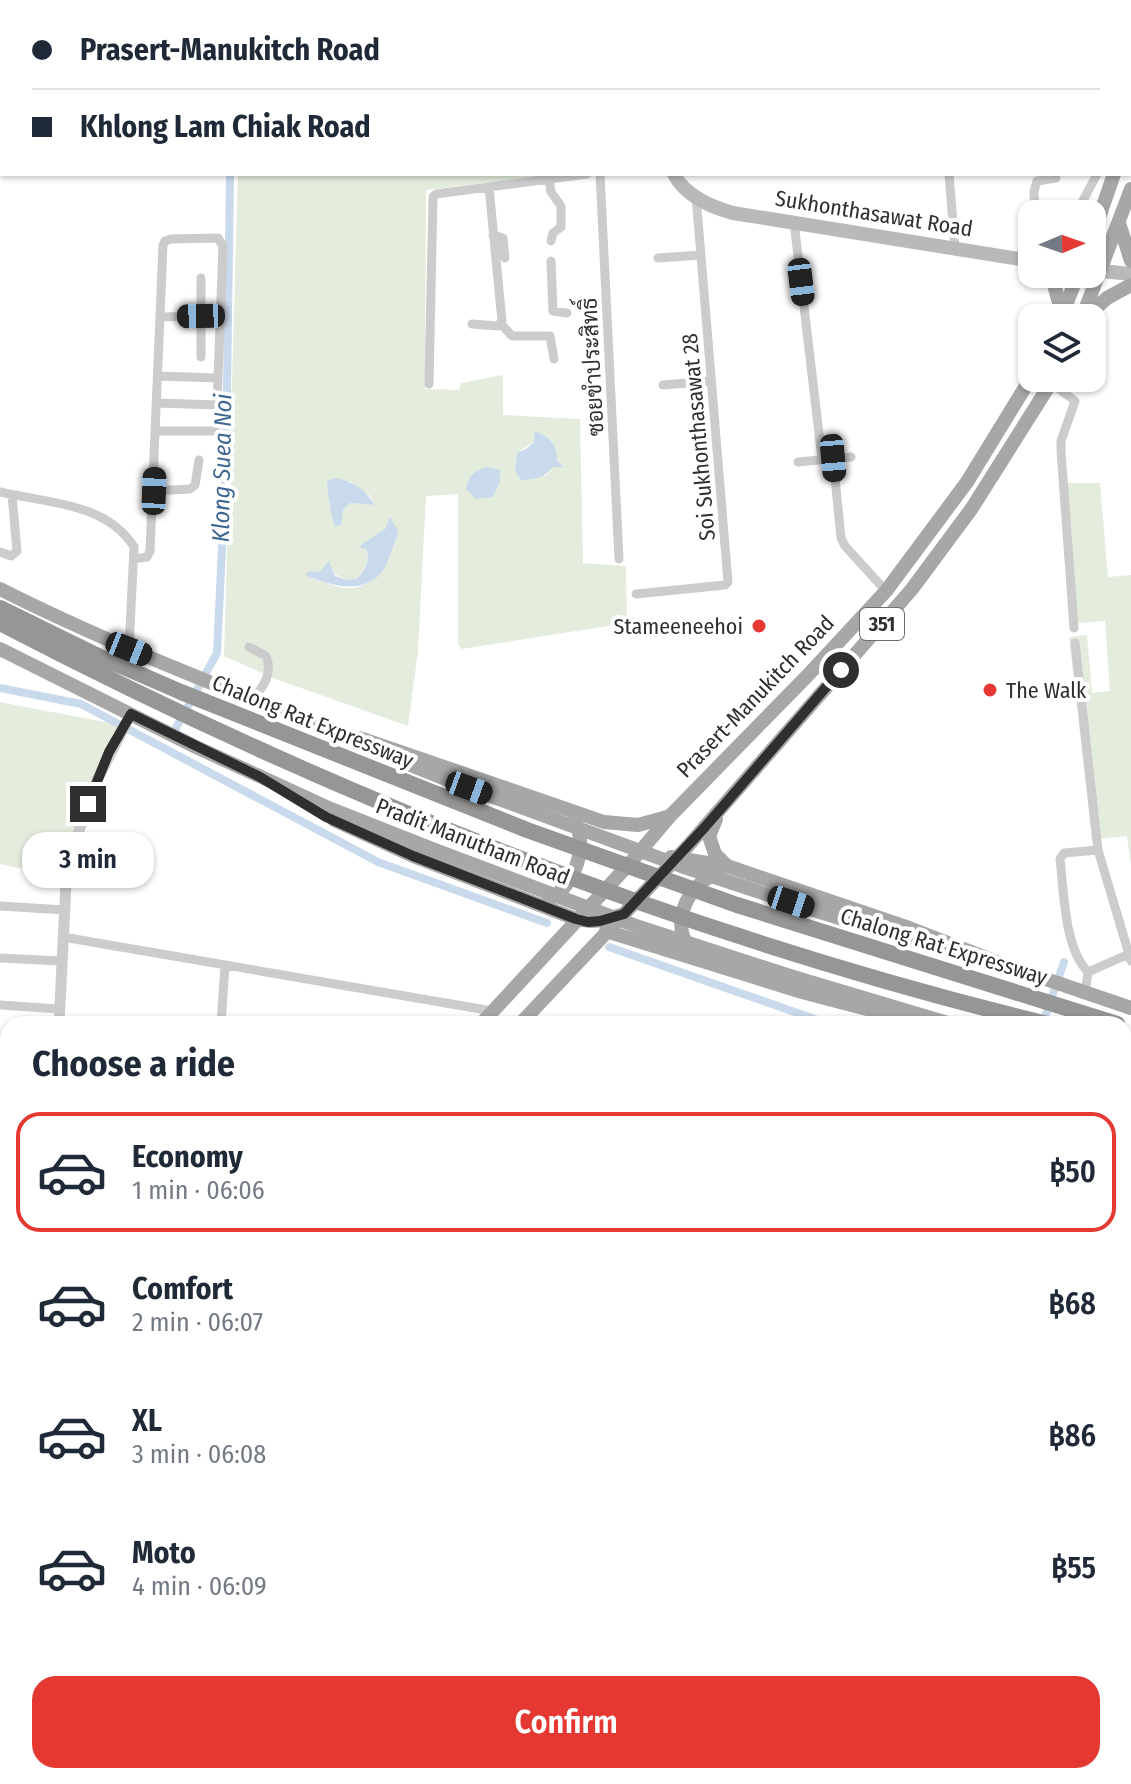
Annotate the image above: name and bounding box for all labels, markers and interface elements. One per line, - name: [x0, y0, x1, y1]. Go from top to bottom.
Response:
- text: Prasert-Manukitch Road: [80, 32, 380, 68]
- text: Khlong Lam Chiak Road: [80, 109, 371, 145]
- street label: Sukhonthasawat Road: [773, 185, 975, 242]
- north arrow: [1018, 200, 1106, 288]
- map controls: [1018, 200, 1106, 392]
- car: [786, 257, 816, 307]
- street label: ซอยขำประสิทธิ์: [569, 297, 610, 437]
- car: [177, 304, 225, 328]
- button: layers: [1018, 304, 1106, 392]
- street label: Soi Sukhonthasawat 28: [676, 332, 721, 542]
- water label: Klong Suea Noi: [207, 393, 237, 543]
- car: [819, 433, 847, 483]
- car: [141, 467, 167, 515]
- road number: 351: [860, 608, 904, 640]
- street label: Prasert-Manukitch Road: [671, 610, 840, 783]
- place label: Stameeneehoi: [614, 613, 743, 640]
- marker: Stameeneehoi: [750, 617, 768, 635]
- car: [102, 629, 156, 669]
- route start: [823, 652, 859, 688]
- street label: Chalong Rat Expressway: [208, 669, 418, 774]
- place label: The Walk: [1006, 677, 1087, 704]
- marker: The Walk: [981, 681, 999, 699]
- car: [442, 769, 496, 807]
- route end: [70, 786, 106, 822]
- street label: Pradit Manutham Road: [372, 792, 574, 891]
- callout: 3 min: [22, 832, 154, 888]
- text: 3 min: [59, 844, 117, 875]
- car: [764, 883, 818, 921]
- street label: Chalong Rat Expressway: [837, 902, 1051, 991]
- text: Choose a ride: [32, 1042, 235, 1086]
- icon: car: [36, 1136, 108, 1208]
- text: Economy: [132, 1139, 243, 1175]
- text: ฿50: [1049, 1154, 1096, 1190]
- text: 1 min · 06:06: [132, 1175, 265, 1206]
- icon: car: [36, 1268, 108, 1340]
- text: Comfort: [132, 1271, 233, 1307]
- text: ฿68: [1049, 1286, 1096, 1322]
- text: 2 min · 06:07: [132, 1307, 263, 1338]
- icon: car: [36, 1400, 108, 1472]
- text: XL: [132, 1403, 162, 1439]
- text: ฿86: [1049, 1418, 1096, 1454]
- text: 3 min · 06:08: [132, 1439, 266, 1470]
- icon: car: [36, 1532, 108, 1604]
- text: Moto: [132, 1535, 196, 1571]
- text: ฿55: [1051, 1550, 1096, 1586]
- text: 4 min · 06:09: [132, 1571, 267, 1602]
- button: Confirm: [32, 1676, 1100, 1768]

